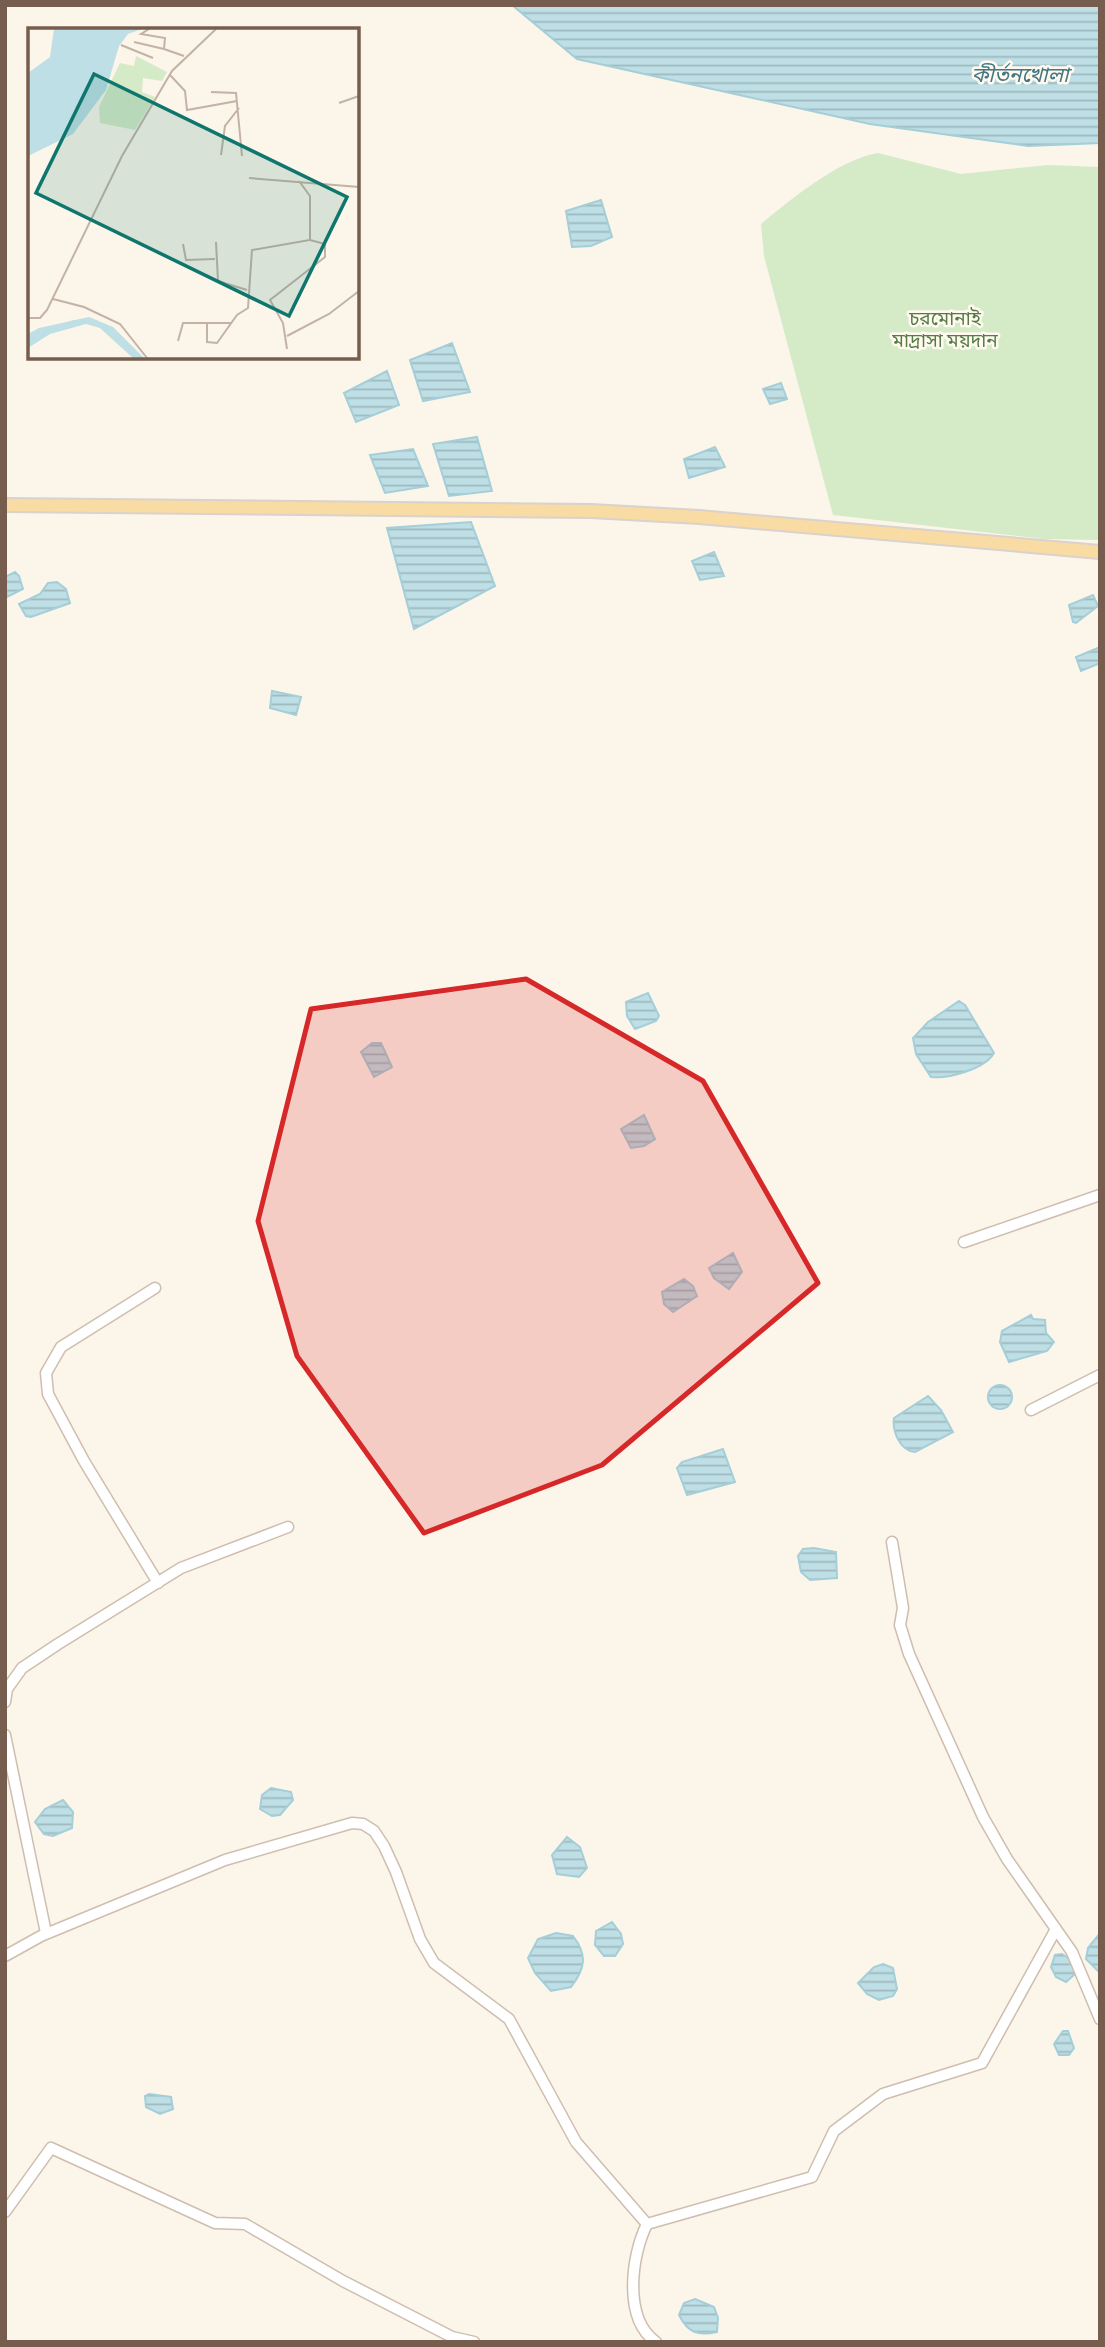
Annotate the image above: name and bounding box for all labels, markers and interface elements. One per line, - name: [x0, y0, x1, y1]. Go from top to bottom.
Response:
- inset map: [28, 28, 359, 359]
- water label: কীর্তনখোলা: [971, 62, 1073, 87]
- park label: চরমোনাই মাদ্রাসা ময়দান: [891, 307, 998, 352]

